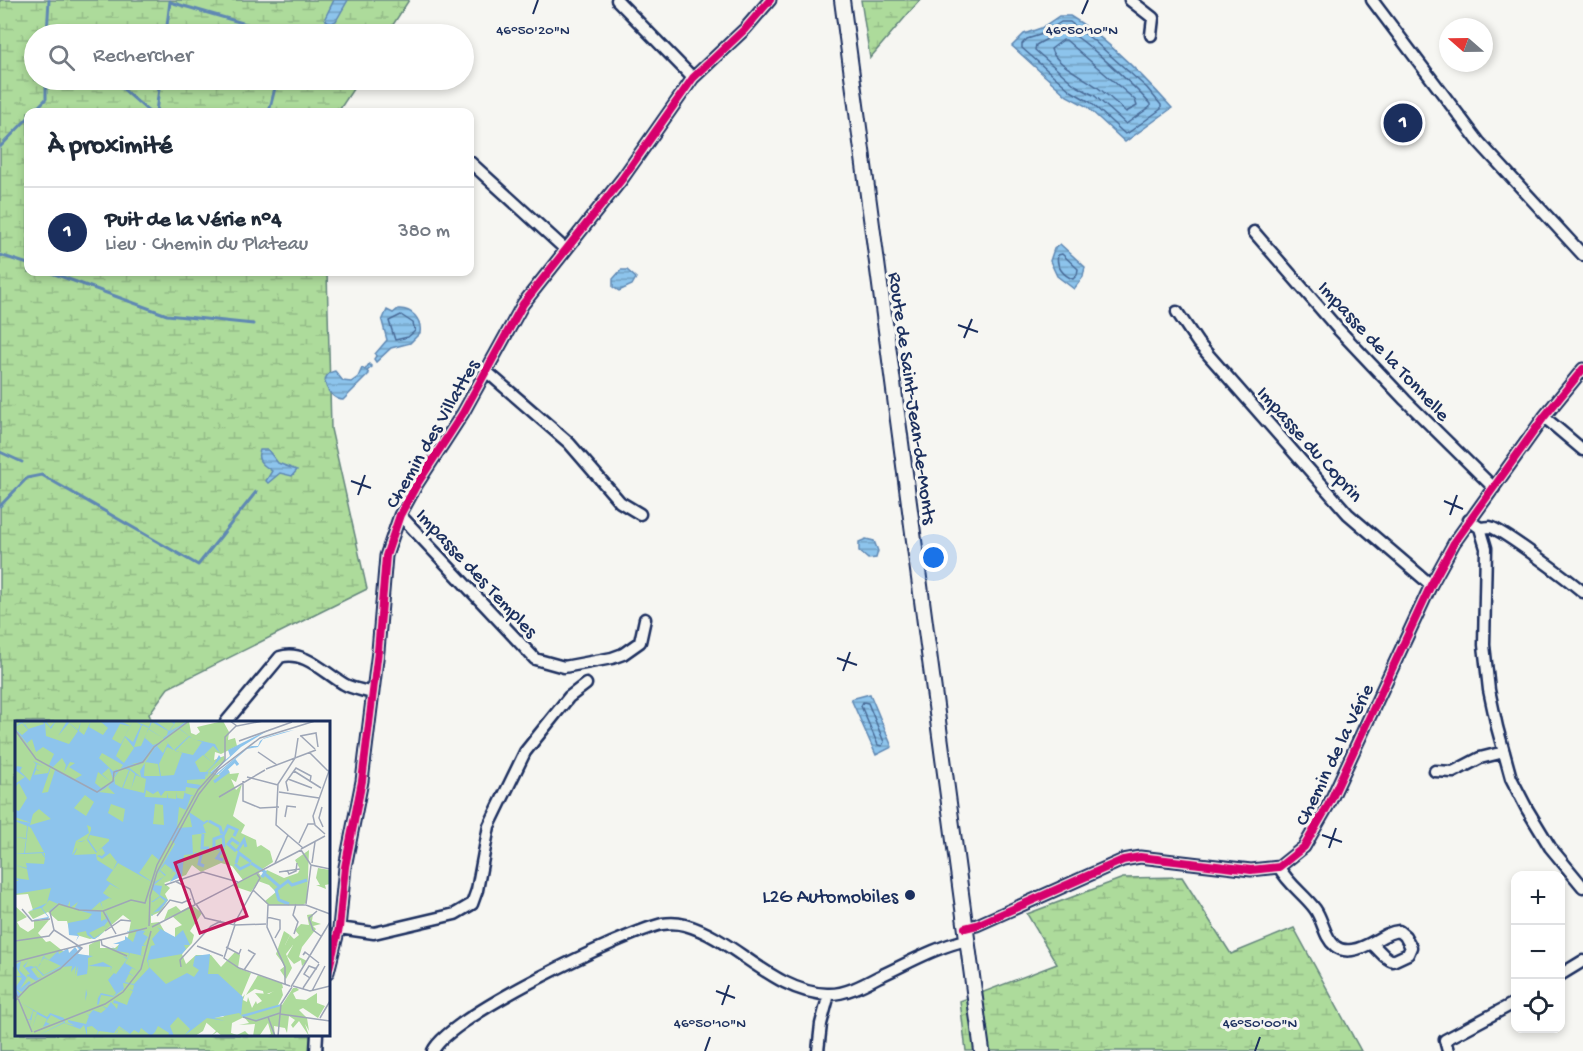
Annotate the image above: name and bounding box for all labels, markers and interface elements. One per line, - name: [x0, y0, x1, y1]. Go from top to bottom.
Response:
- north arrow: [1439, 18, 1493, 72]
- text: 46°50'20"N: [496, 22, 570, 40]
- text: 46°50'10"N: [1046, 22, 1118, 40]
- search box: [24, 24, 474, 90]
- icon: search: [45, 41, 78, 74]
- text: Rechercher: [93, 44, 193, 70]
- pin: 1: [1384, 100, 1422, 146]
- text: À proximité: [48, 132, 172, 163]
- text: Puit de la Vérie n°4: [105, 208, 282, 234]
- text: 1: [63, 221, 72, 244]
- text: 380 m: [398, 221, 450, 244]
- text: Lieu · Chemin du Plateau: [105, 234, 308, 257]
- street label: Route de Saint-Jean-de-Monts: [881, 271, 940, 527]
- street label: Impasse de la Tonnelle: [1312, 278, 1454, 428]
- street label: Chemin des Villattes: [382, 356, 486, 513]
- street label: Impasse du Coprin: [1250, 383, 1367, 508]
- street label: Impasse des Temples: [410, 505, 542, 644]
- your location: [919, 543, 948, 572]
- street label: Chemin de la Vérie: [1292, 680, 1381, 830]
- inset map: [15, 721, 330, 1036]
- map controls: [1511, 871, 1565, 1033]
- button: +: [1511, 871, 1565, 925]
- place label: L2G Automobiles: [762, 887, 899, 910]
- marker: L2G Automobiles: [903, 888, 917, 902]
- button: −: [1511, 925, 1565, 979]
- button: locate: [1511, 979, 1565, 1033]
- text: 46°50'10"N: [674, 1015, 746, 1033]
- text: 46°50'00"N: [1223, 1015, 1298, 1033]

